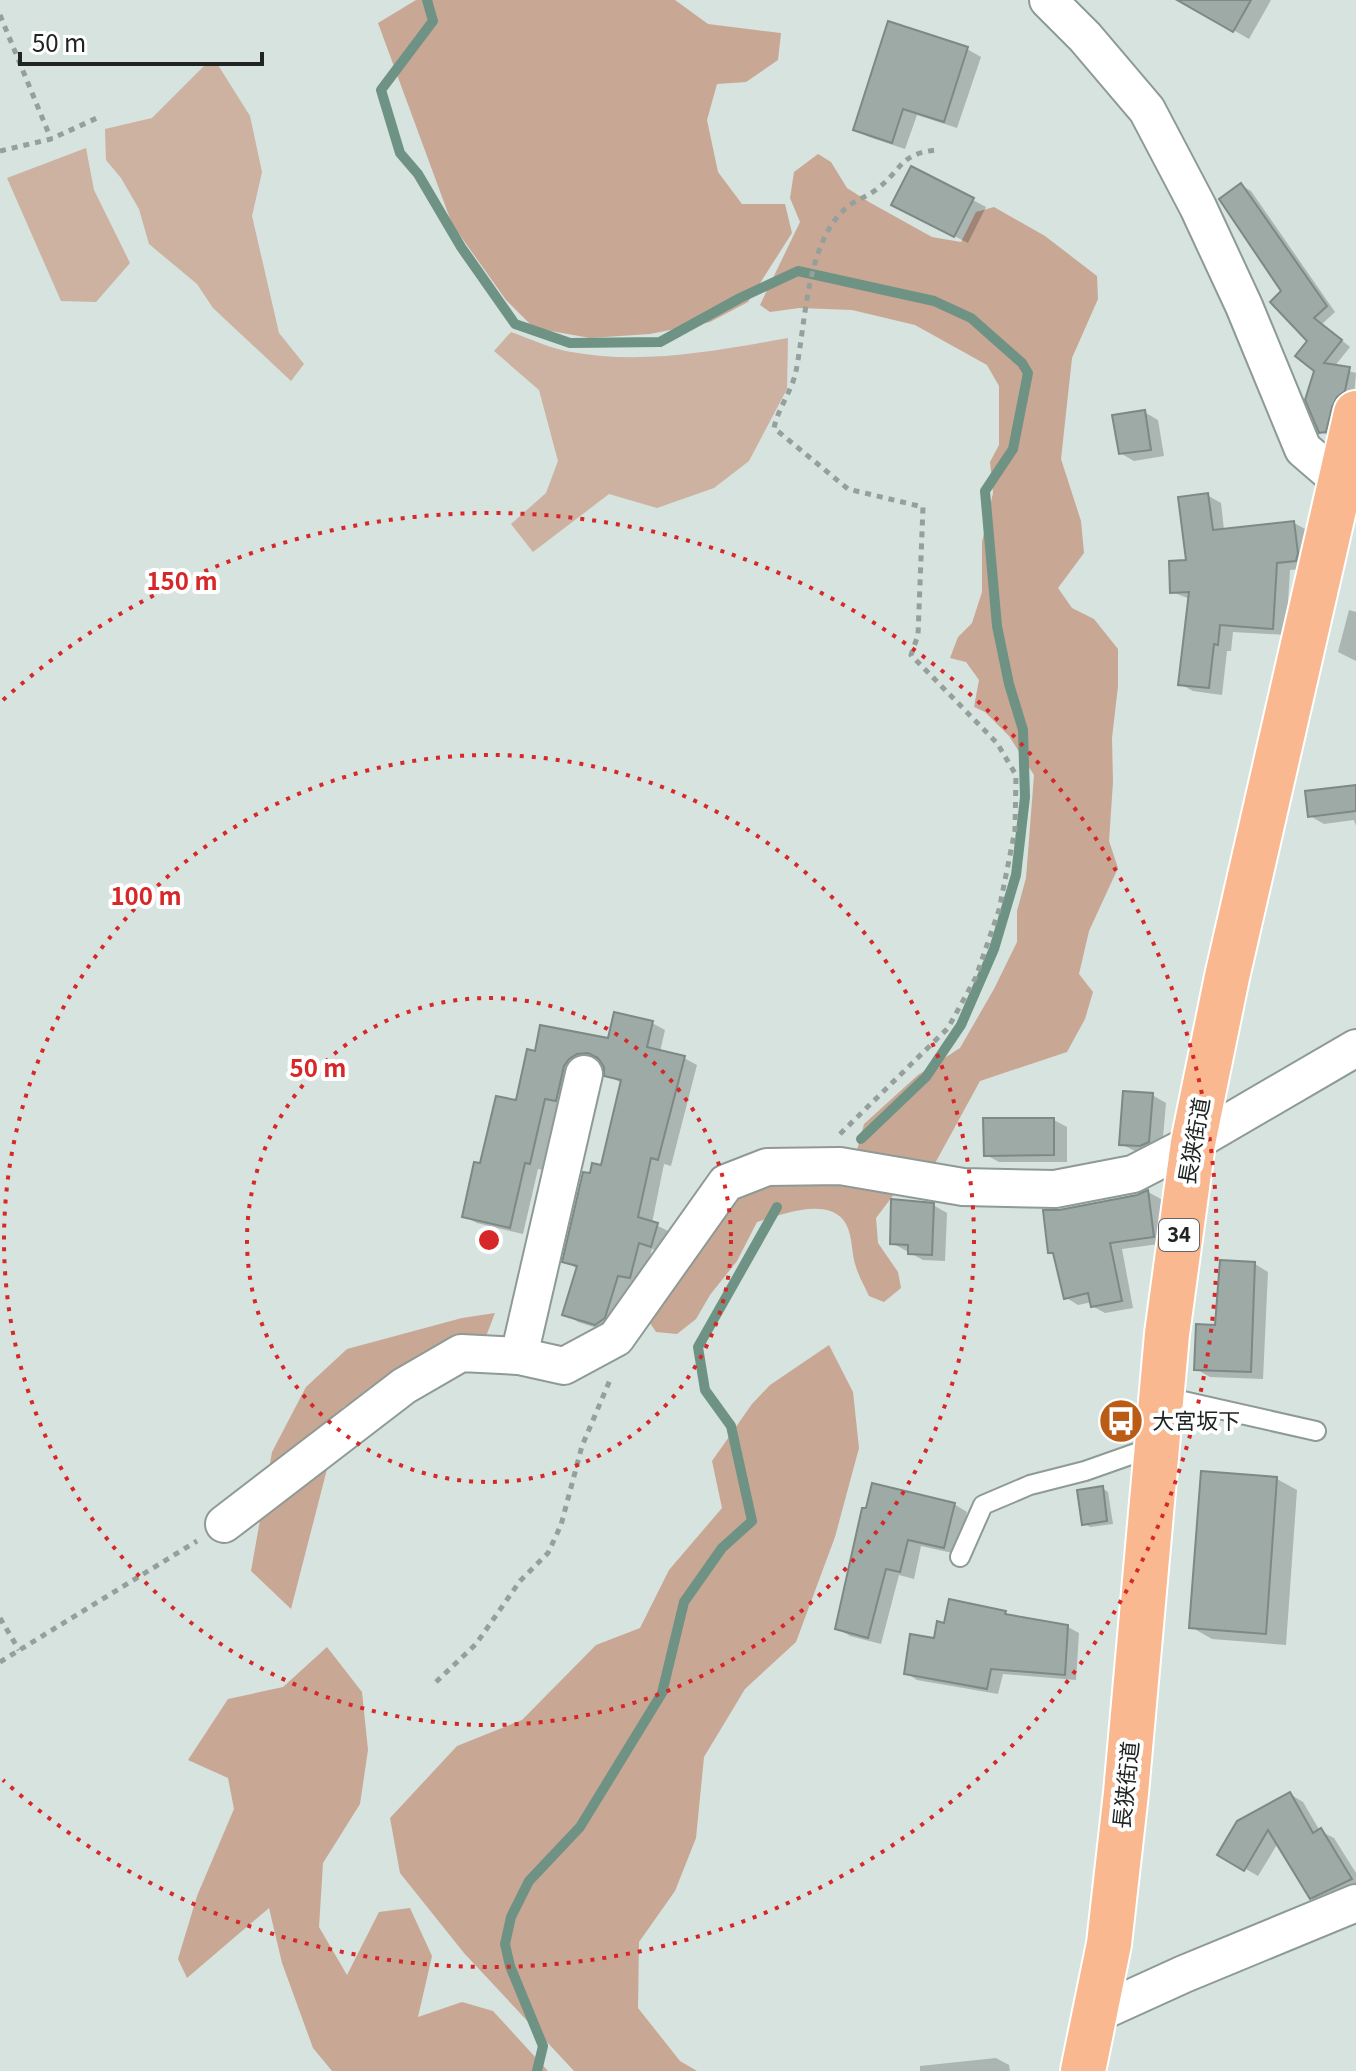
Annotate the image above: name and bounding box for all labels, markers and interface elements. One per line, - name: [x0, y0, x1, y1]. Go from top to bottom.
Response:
- scale bar: [20, 16, 262, 66]
- text: 50 m: [32, 24, 86, 59]
- text: 150 m: [146, 562, 218, 597]
- text: 100 m: [110, 877, 182, 912]
- text: 50 m: [290, 1049, 346, 1084]
- street label: 長狭街道: [1169, 1095, 1215, 1187]
- road number: 34: [1159, 1219, 1199, 1251]
- centre of rings: [475, 1226, 503, 1254]
- bus stop icon: 大宮坂下: [1097, 1397, 1145, 1445]
- place label: 大宮坂下: [1152, 1403, 1240, 1435]
- street label: 長狭街道: [1103, 1739, 1145, 1830]

